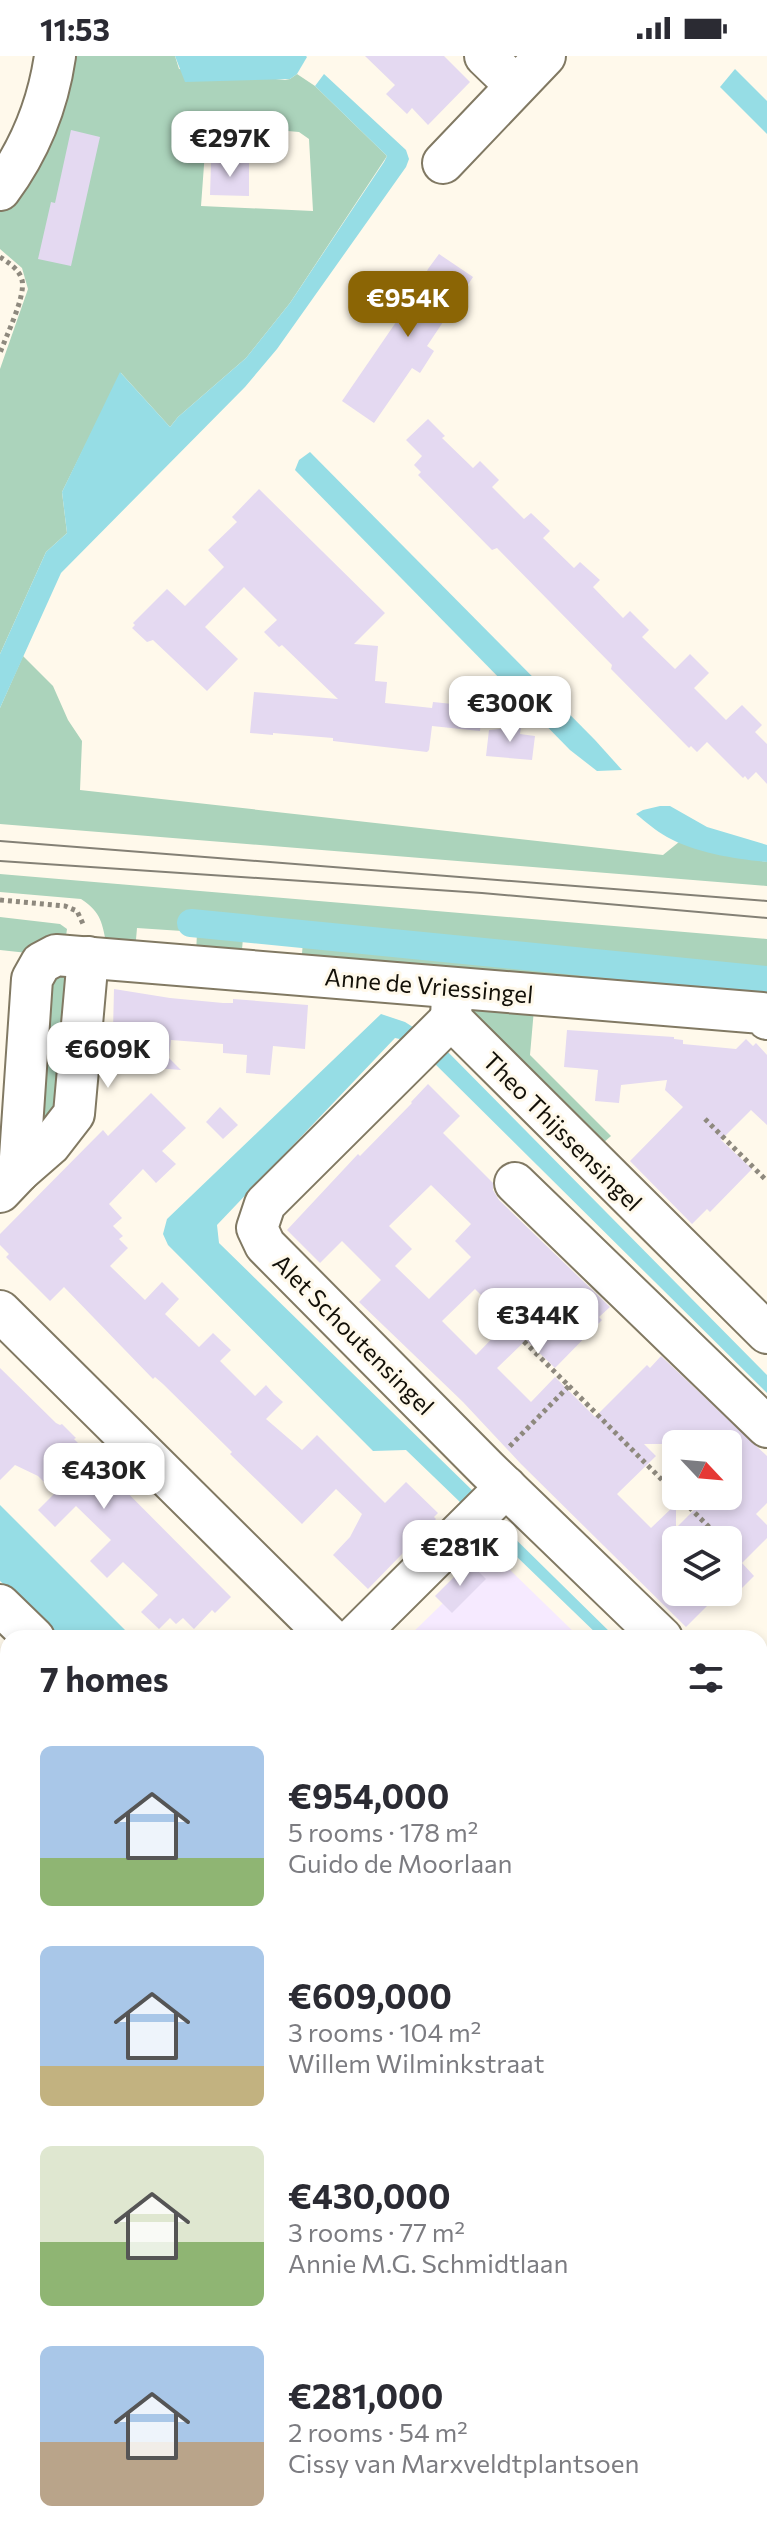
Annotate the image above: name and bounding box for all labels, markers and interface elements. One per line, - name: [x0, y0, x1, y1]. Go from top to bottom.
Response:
- text: 11:53: [40, 10, 110, 47]
- pin: €297K: [174, 111, 286, 179]
- text: €297K: [189, 121, 271, 152]
- pin: €954K: [352, 271, 464, 339]
- text: €954K: [366, 281, 450, 312]
- pin: €300K: [454, 676, 566, 744]
- text: €300K: [467, 686, 553, 717]
- street label: Anne de Vriessingel: [323, 961, 535, 1009]
- pin: €609K: [52, 1022, 164, 1090]
- text: €609K: [65, 1032, 151, 1063]
- street label: Theo Thijssensingel: [478, 1046, 648, 1216]
- street label: Alet Schoutensingel: [268, 1248, 440, 1420]
- pin: €344K: [482, 1288, 594, 1356]
- text: €344K: [496, 1298, 580, 1329]
- north arrow: [662, 1430, 742, 1510]
- map controls: [662, 1430, 742, 1606]
- pin: €430K: [48, 1443, 160, 1511]
- text: €430K: [62, 1453, 146, 1484]
- pin: €281K: [404, 1520, 516, 1588]
- button: layers: [662, 1526, 742, 1606]
- text: €281K: [421, 1530, 499, 1561]
- icon: filters: [684, 1656, 728, 1700]
- text: 7 homes: [40, 1657, 169, 1699]
- text: €954,000: [288, 1774, 449, 1816]
- icon: home: [104, 1778, 200, 1874]
- text: 5 rooms · 178 m²: [288, 1816, 478, 1847]
- text: Guido de Moorlaan: [288, 1847, 512, 1878]
- text: €609,000: [288, 1974, 452, 2016]
- icon: home: [104, 1978, 200, 2074]
- text: 3 rooms · 104 m²: [288, 2016, 481, 2047]
- text: Willem Wilminkstraat: [288, 2047, 544, 2078]
- text: €430,000: [288, 2174, 451, 2216]
- icon: home: [104, 2178, 200, 2274]
- text: 3 rooms · 77 m²: [288, 2216, 465, 2247]
- text: Annie M.G. Schmidtlaan: [288, 2247, 568, 2278]
- text: €281,000: [288, 2374, 443, 2416]
- icon: home: [104, 2378, 200, 2474]
- text: 2 rooms · 54 m²: [288, 2416, 468, 2447]
- text: Cissy van Marxveldtplantsoen: [288, 2447, 639, 2478]

